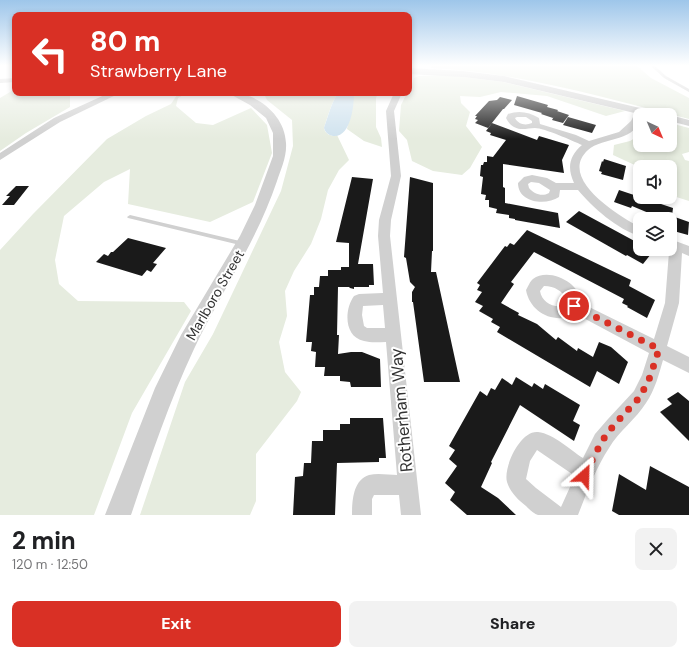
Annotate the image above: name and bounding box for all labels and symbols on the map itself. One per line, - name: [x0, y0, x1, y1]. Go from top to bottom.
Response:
- north arrow: [633, 108, 677, 152]
- street label: Marlboro Street: [182, 247, 248, 343]
- pin: [557, 289, 591, 323]
- street label: Rotherham Way: [385, 347, 417, 473]
- position arrow: [563, 455, 605, 497]

